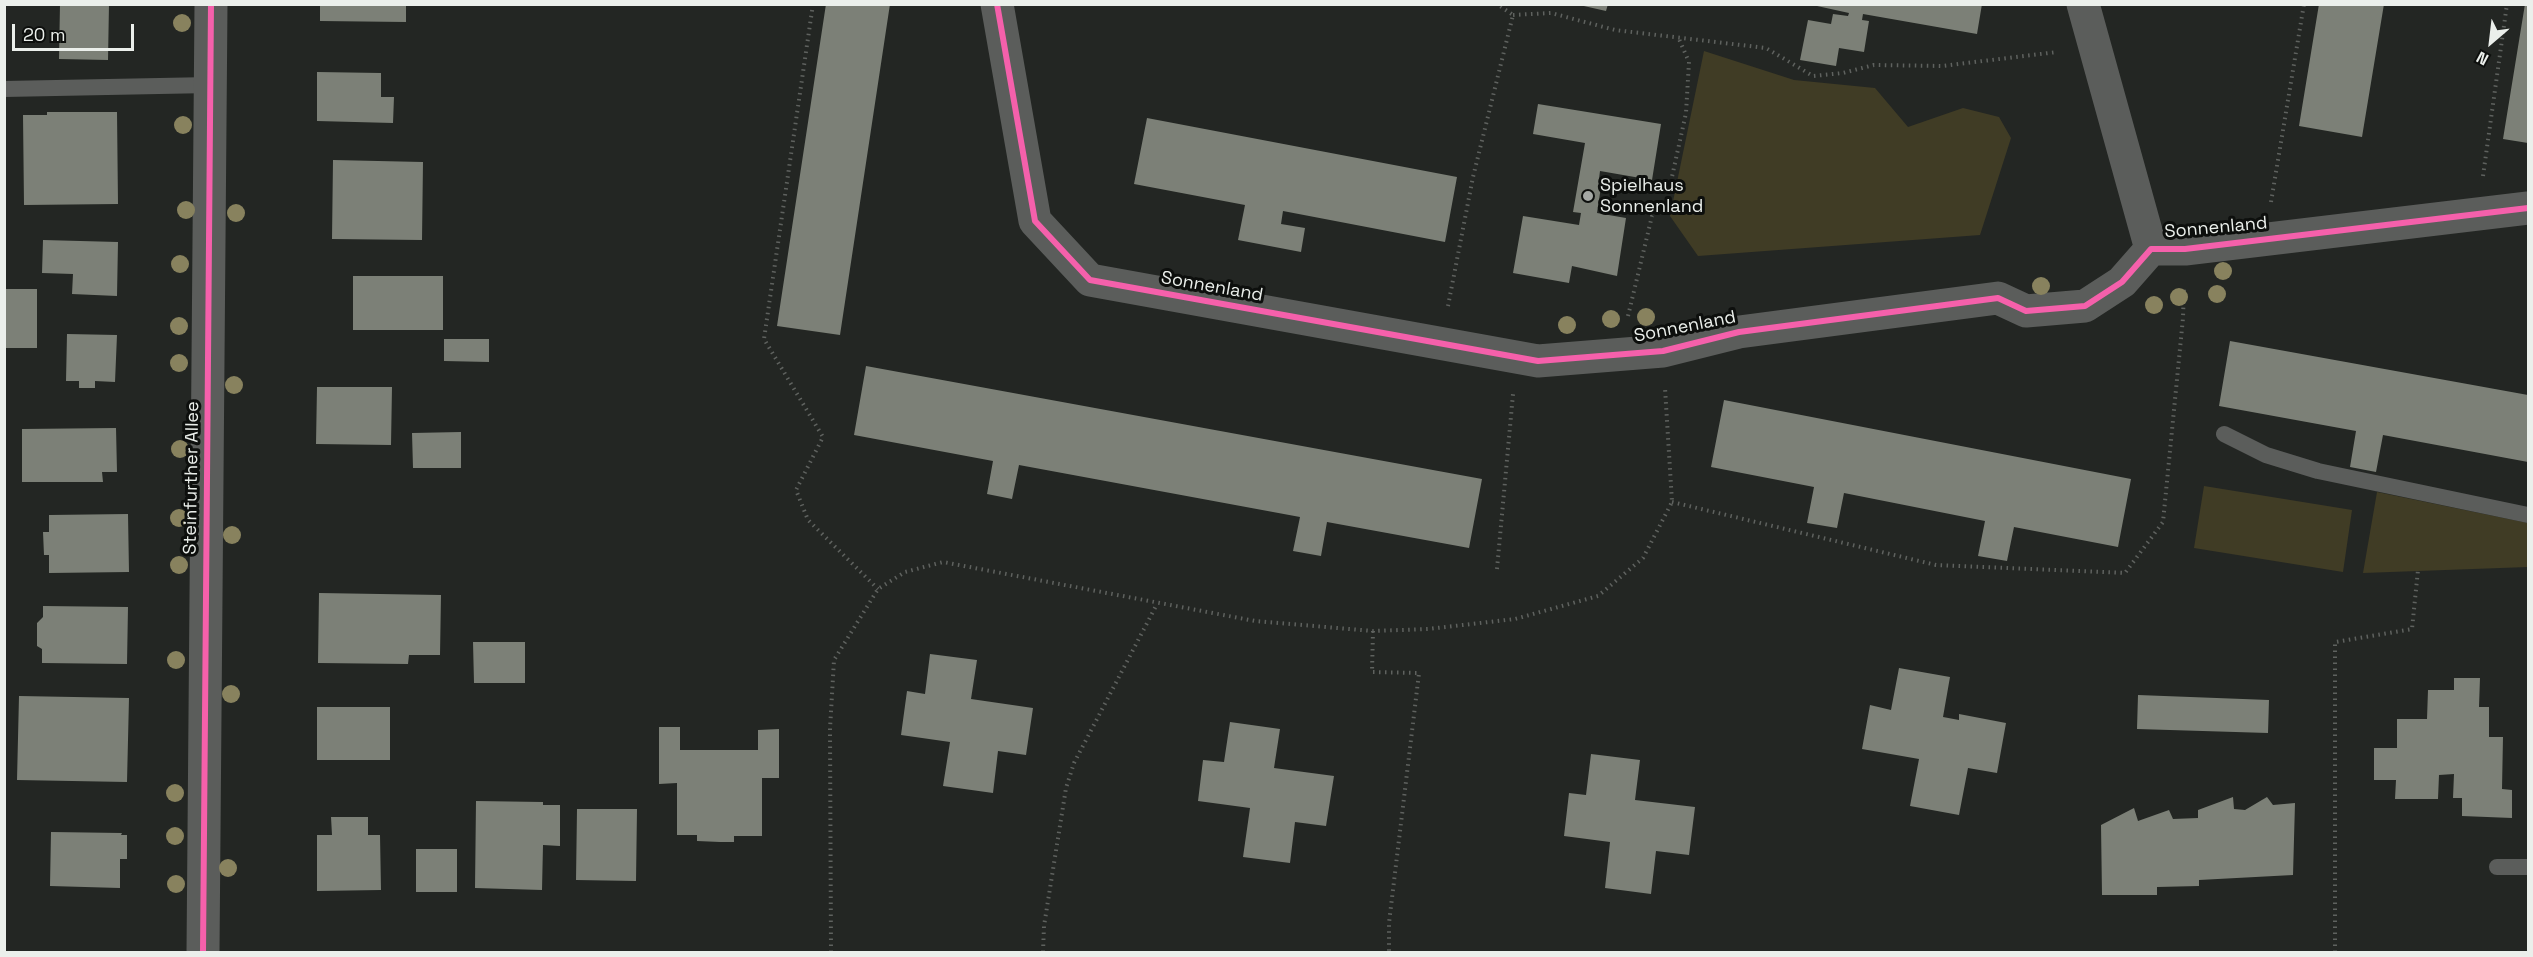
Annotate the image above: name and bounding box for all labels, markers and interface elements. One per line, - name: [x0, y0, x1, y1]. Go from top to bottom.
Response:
- scale bar: [15, 12, 136, 50]
- north arrow: [2461, 12, 2521, 72]
- text: 20 m: [23, 23, 66, 46]
- text: N: [2473, 47, 2492, 70]
- place label: Spielhaus Sonnenland: [1600, 175, 1703, 218]
- marker: Spielhaus Sonnenland: [1581, 189, 1595, 203]
- street label: Sonnenland: [2164, 213, 2268, 243]
- street label: Sonnenland: [1159, 267, 1265, 307]
- street label: Sonnenland: [1632, 307, 1738, 347]
- street label: Steinfurther Allee: [180, 401, 204, 555]

